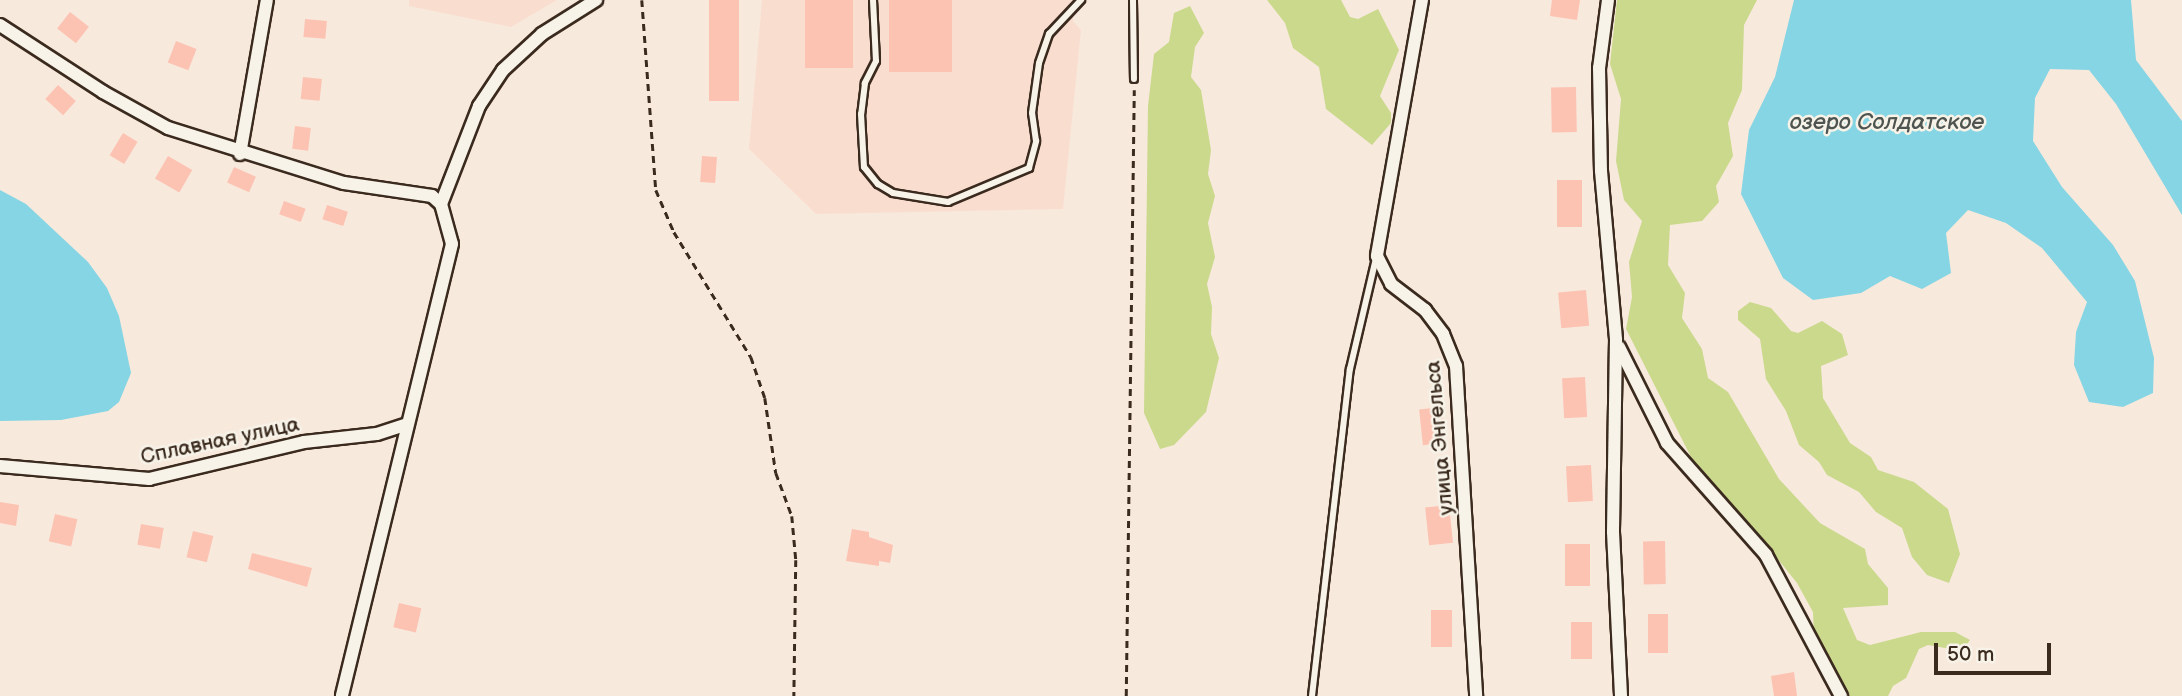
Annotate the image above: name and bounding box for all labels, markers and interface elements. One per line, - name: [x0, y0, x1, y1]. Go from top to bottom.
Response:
- water label: озеро Солдатское: [1790, 108, 1984, 136]
- street label: улица Энгельса: [1421, 360, 1459, 516]
- street label: Сплавная улица: [138, 412, 302, 470]
- scale bar: [1937, 630, 2054, 674]
- text: 50 m: [1947, 642, 1994, 667]

